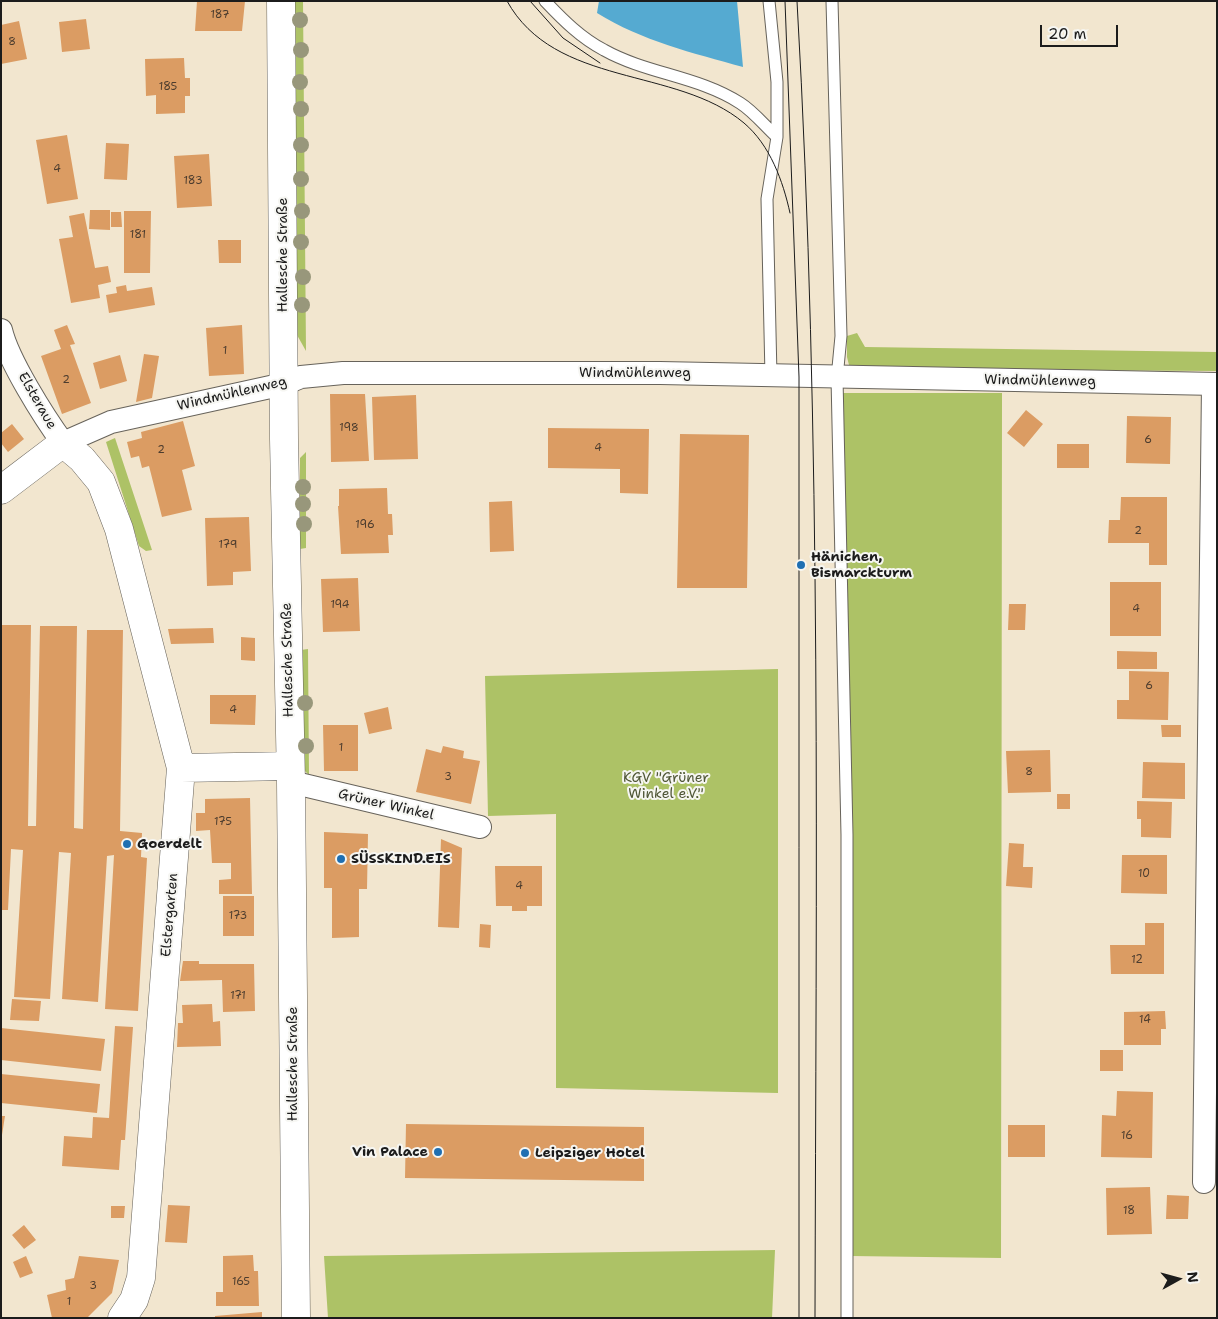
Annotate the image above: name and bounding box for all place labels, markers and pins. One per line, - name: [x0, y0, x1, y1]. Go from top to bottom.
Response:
- place label: Hänichen, Bismarckturm: [811, 549, 912, 582]
- marker: Hänichen, Bismarckturm: [795, 559, 807, 571]
- place label: Goerdelt: [137, 836, 202, 852]
- marker: Goerdelt: [121, 838, 133, 850]
- place label: SÜSSKIND.EIS: [351, 851, 451, 867]
- marker: SÜSSKIND.EIS: [335, 853, 347, 865]
- place label: Vin Palace: [352, 1144, 428, 1160]
- place label: Leipziger Hotel: [535, 1145, 645, 1161]
- marker: Vin Palace: [432, 1146, 444, 1158]
- marker: Leipziger Hotel: [519, 1147, 531, 1159]

